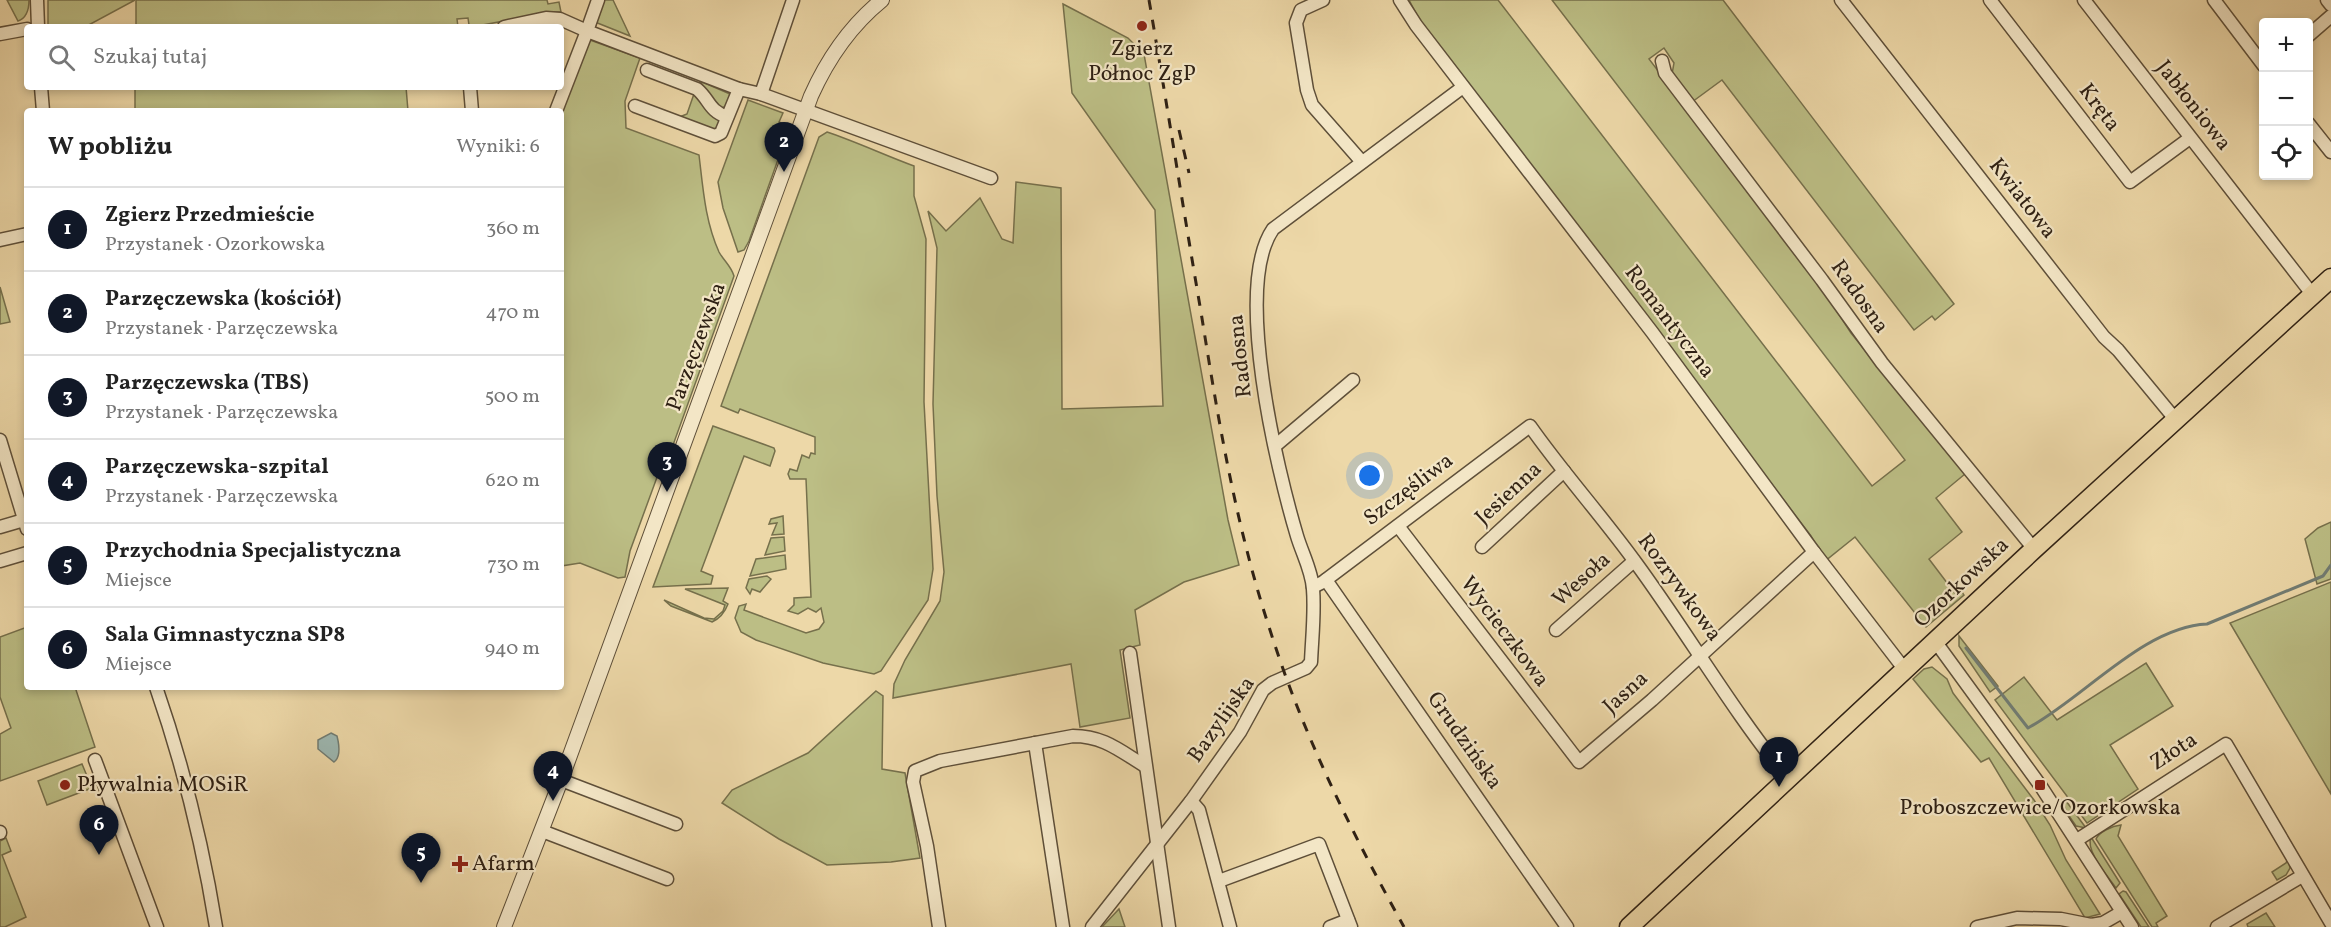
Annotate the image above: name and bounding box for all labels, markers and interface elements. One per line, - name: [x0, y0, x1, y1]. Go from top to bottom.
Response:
- map controls: [2259, 18, 2313, 180]
- button: +: [2259, 18, 2313, 72]
- marker: Zgierz Północ ZgP: [1135, 19, 1149, 33]
- search box: [24, 24, 564, 90]
- place label: Zgierz Północ ZgP: [1088, 34, 1196, 90]
- icon: search: [45, 41, 78, 74]
- text: Szukaj tutaj: [93, 42, 207, 73]
- street label: Jabłoniowa: [2148, 54, 2238, 158]
- button: −: [2259, 72, 2313, 126]
- street label: Kręta: [2071, 77, 2127, 139]
- pin: 2: [764, 122, 804, 172]
- button: locate: [2259, 126, 2313, 180]
- text: W pobliżu: [48, 129, 172, 165]
- text: Wyniki: 6: [456, 133, 540, 161]
- street label: Kwiatowa: [1981, 152, 2063, 246]
- text: Zgierz Przedmieście: [105, 200, 315, 231]
- text: 1: [63, 215, 72, 243]
- text: 360 m: [486, 215, 540, 243]
- text: Przystanek · Ozorkowska: [105, 231, 325, 259]
- street label: Radosna: [1822, 254, 1896, 340]
- street label: Romantyczna: [1616, 259, 1722, 385]
- street label: Parzęczewska: [659, 278, 735, 416]
- text: Parzęczewska (kościół): [105, 284, 341, 315]
- text: 2: [62, 299, 73, 327]
- text: 470 m: [485, 299, 540, 327]
- street label: Radosna: [1221, 313, 1261, 399]
- text: Przystanek · Parzęczewska: [105, 315, 338, 343]
- text: Parzęczewska (TBS): [105, 368, 309, 399]
- text: 3: [62, 383, 73, 411]
- text: 500 m: [485, 383, 540, 411]
- text: Przystanek · Parzęczewska: [105, 399, 338, 427]
- pin: 3: [648, 442, 686, 492]
- street label: Szczęśliwa: [1358, 446, 1460, 534]
- text: Parzęczewska-szpital: [105, 452, 329, 483]
- street label: Jesienna: [1469, 455, 1549, 533]
- your location: [1355, 461, 1384, 490]
- text: 4: [61, 467, 74, 495]
- text: 620 m: [486, 467, 540, 495]
- text: Przystanek · Parzęczewska: [105, 483, 338, 511]
- street label: Rozrywkowa: [1629, 528, 1729, 648]
- street label: Ozorkowska: [1907, 531, 2017, 635]
- text: Przychodnia Specjalistyczna: [105, 536, 401, 567]
- street label: Wesoła: [1546, 545, 1618, 615]
- text: 5: [63, 551, 72, 579]
- text: 730 m: [487, 551, 540, 579]
- text: Miejsce: [105, 567, 172, 595]
- street label: Wycieczkowa: [1452, 570, 1556, 694]
- text: Sala Gimnastyczna SP8: [105, 620, 345, 651]
- text: 6: [62, 635, 73, 663]
- text: 940 m: [485, 635, 540, 663]
- text: Miejsce: [105, 651, 172, 679]
- street label: Jasna: [1596, 664, 1656, 722]
- street label: Bazylijska: [1181, 670, 1263, 770]
- street label: Grudzińska: [1419, 686, 1509, 796]
- street label: Złota: [2144, 725, 2204, 779]
- pin: 1: [1760, 738, 1798, 787]
- pin: 4: [534, 752, 572, 801]
- place label: Pływalnia MOSiR: [77, 770, 248, 801]
- marker: Pływalnia MOSiR: [58, 778, 72, 792]
- marker: Proboszczewice/Ozorkowska: [2033, 778, 2047, 792]
- place label: Proboszczewice/Ozorkowska: [1899, 793, 2181, 824]
- pin: 6: [80, 806, 118, 855]
- pin: 5: [402, 834, 440, 883]
- place label: Afarm: [472, 849, 535, 880]
- marker: Afarm: [453, 857, 467, 871]

